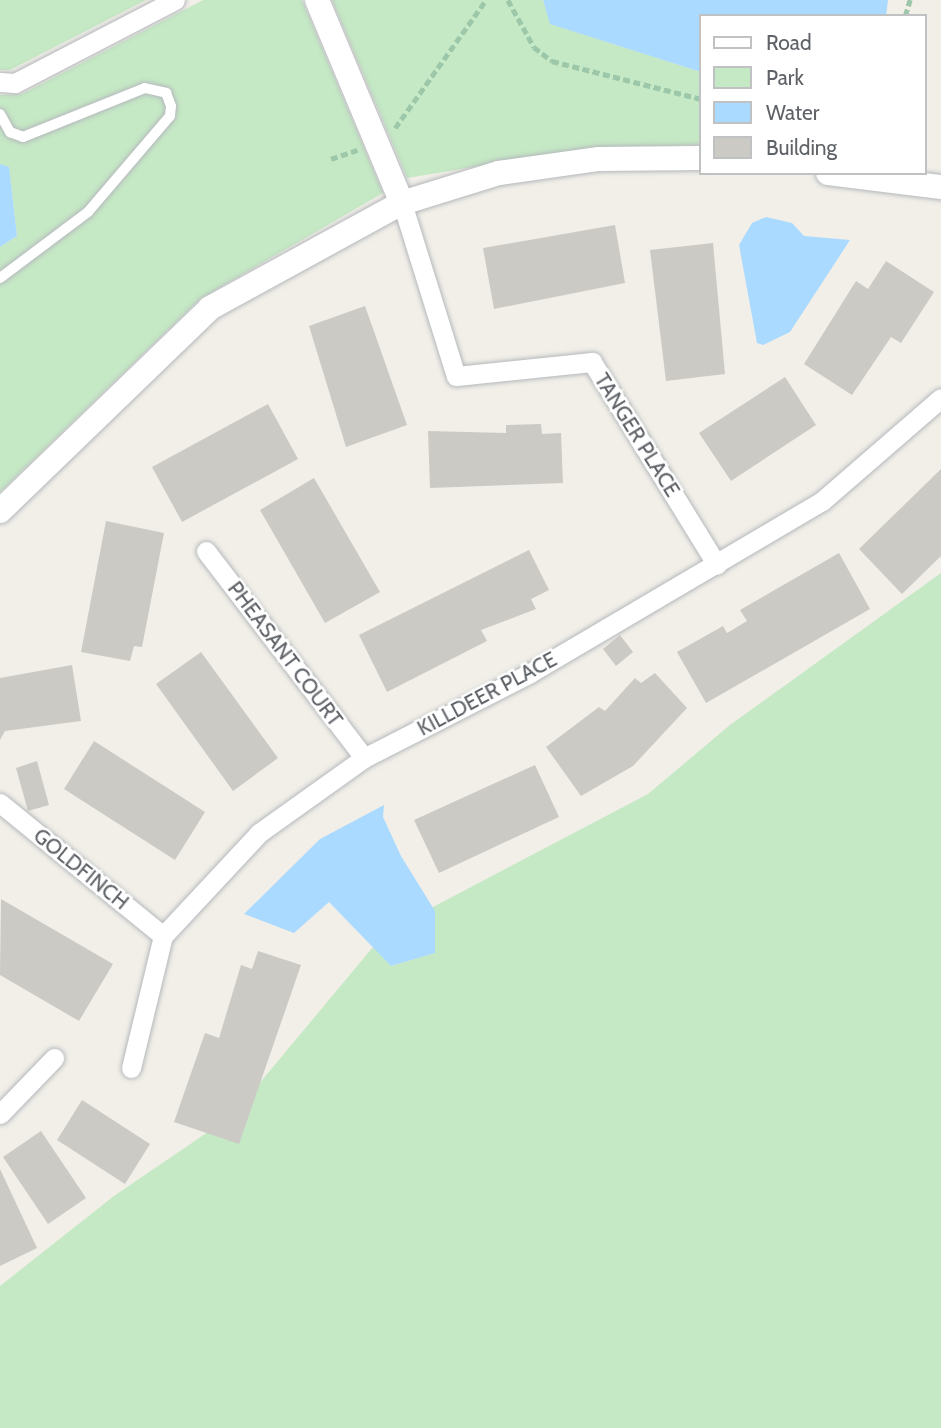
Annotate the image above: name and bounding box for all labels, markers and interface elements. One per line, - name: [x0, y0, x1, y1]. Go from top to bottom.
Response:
- legend: [699, 14, 927, 175]
- text: Road: [766, 30, 812, 55]
- text: Park: [766, 65, 804, 90]
- text: Water: [766, 100, 819, 125]
- text: Building: [766, 135, 837, 160]
- street label: TANGER PLACE: [589, 369, 685, 501]
- street label: PHEASANT COURT: [222, 577, 348, 731]
- street label: KILLDEER PLACE: [413, 647, 561, 741]
- street label: GOLDFINCH: [28, 823, 134, 915]

